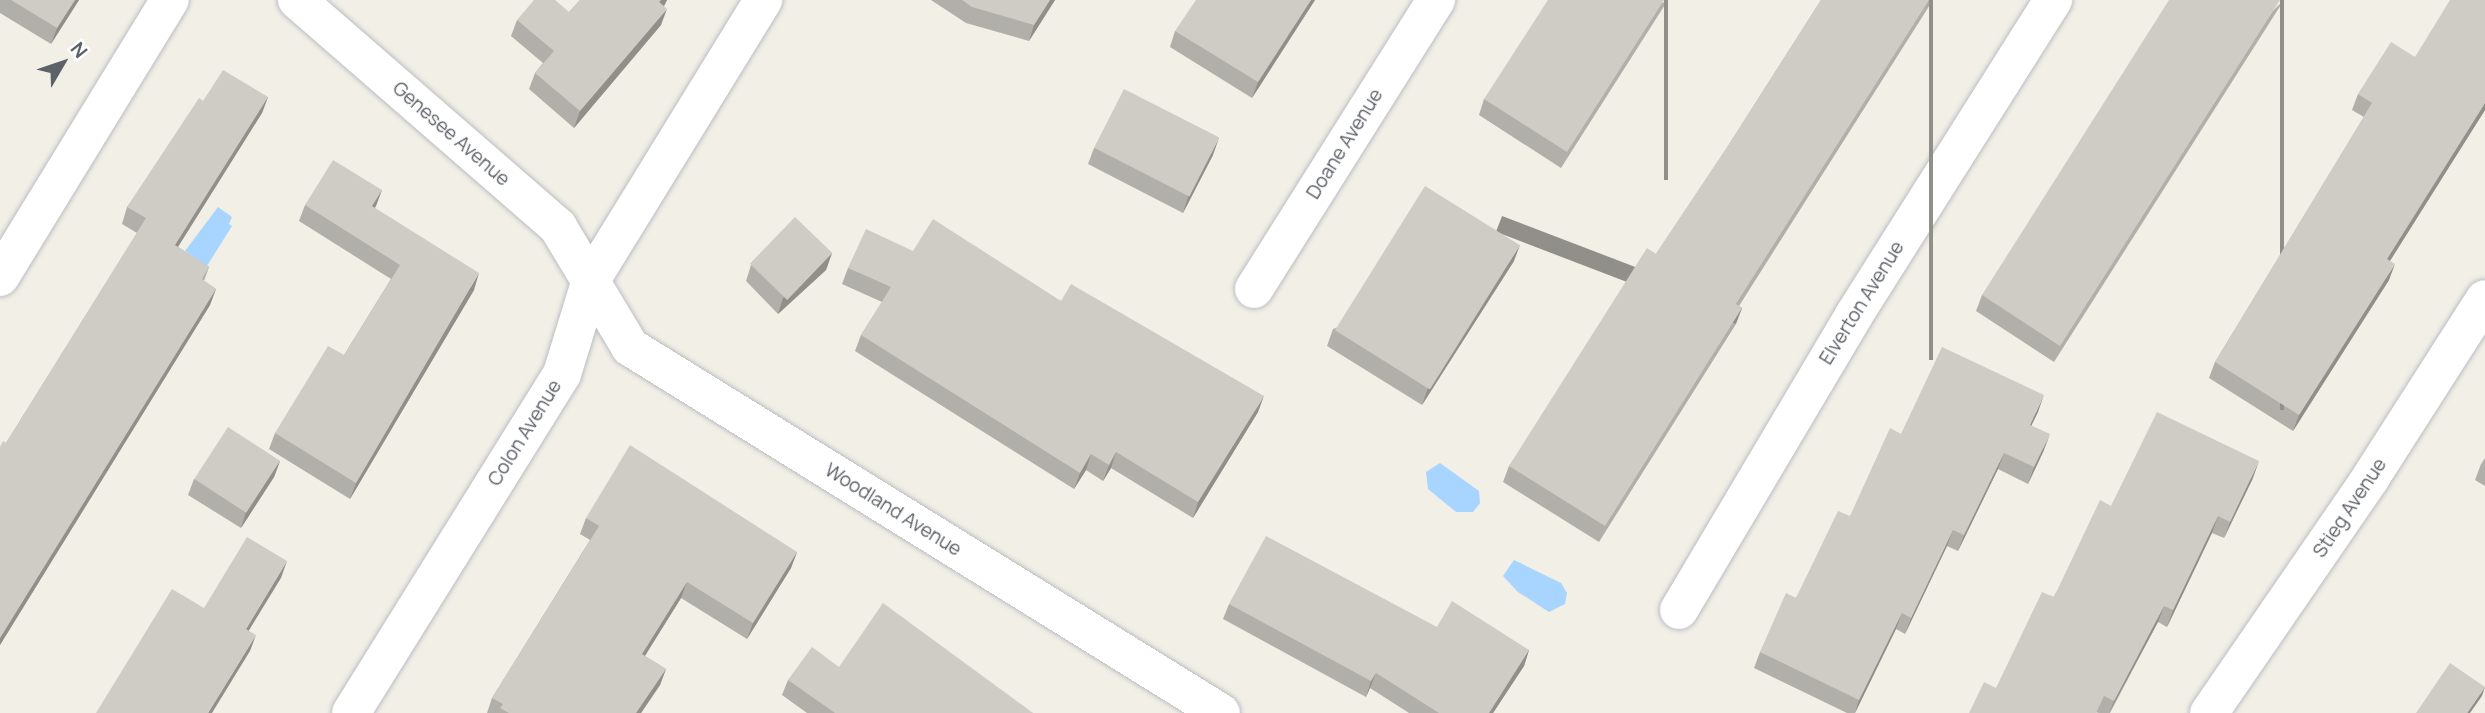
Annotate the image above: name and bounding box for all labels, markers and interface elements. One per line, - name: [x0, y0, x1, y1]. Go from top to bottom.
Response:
- north arrow: [28, 28, 98, 98]
- text: N: [65, 36, 94, 63]
- street label: Genesee Avenue: [388, 77, 514, 191]
- street label: Doane Avenue: [1302, 85, 1388, 203]
- street label: Elverton Avenue: [1815, 237, 1909, 369]
- street label: Colon Avenue: [483, 376, 567, 490]
- street label: Stieg Avenue: [2308, 454, 2392, 562]
- street label: Woodland Avenue: [821, 459, 965, 561]

